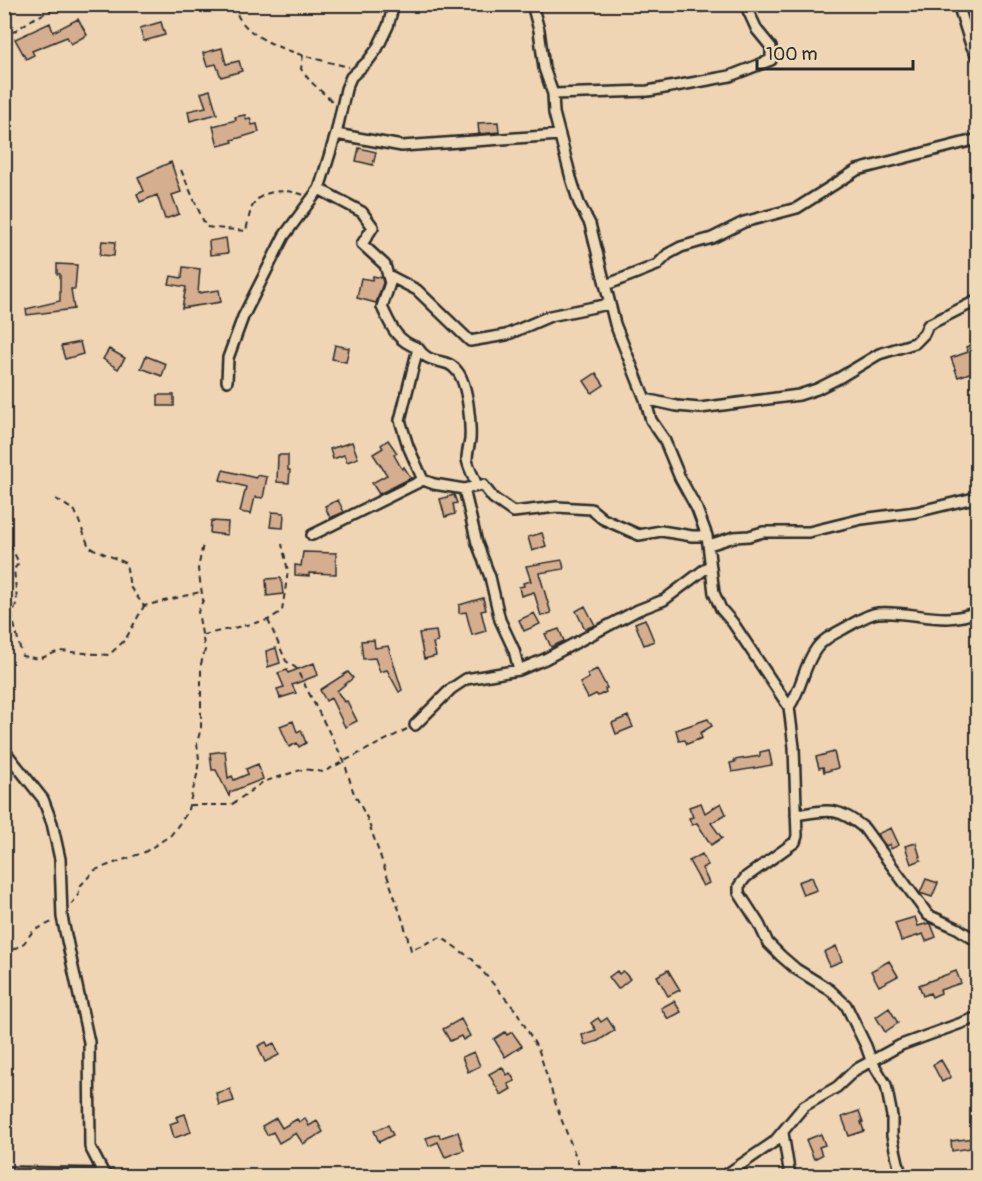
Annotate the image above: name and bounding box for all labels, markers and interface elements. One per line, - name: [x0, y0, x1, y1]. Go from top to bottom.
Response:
- scale bar: [757, 33, 913, 71]
- text: 100 m: [766, 43, 818, 66]

